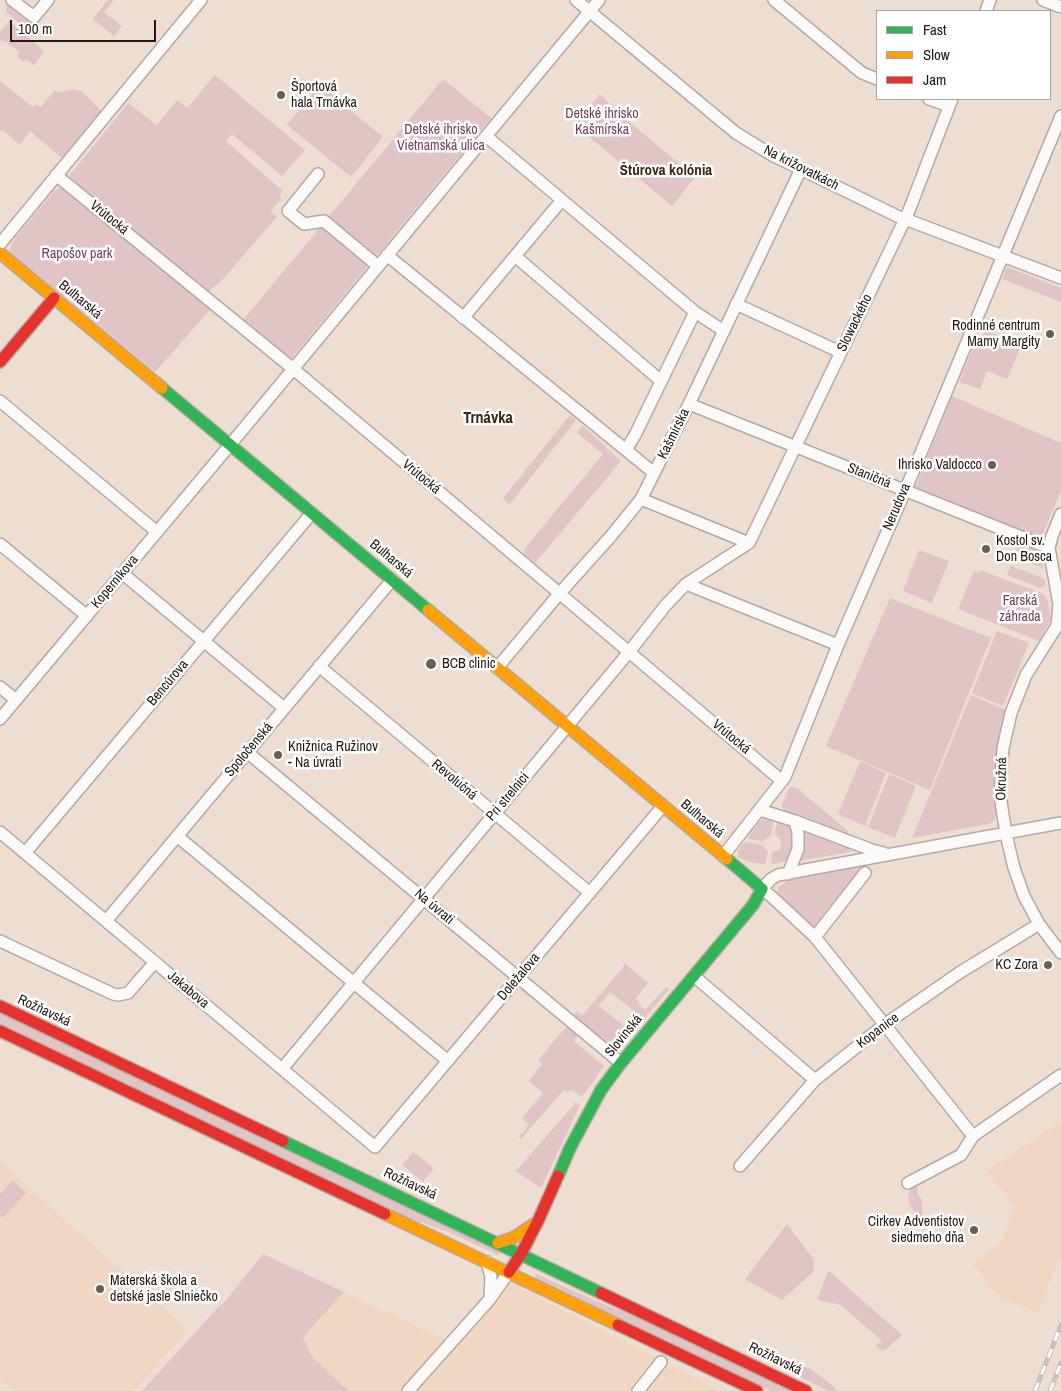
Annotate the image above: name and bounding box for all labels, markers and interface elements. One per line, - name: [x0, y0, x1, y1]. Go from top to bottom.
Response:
- scale bar: [12, 10, 159, 42]
- legend: [876, 10, 1051, 100]
- text: 100 m: [18, 18, 52, 39]
- text: Fast: [923, 19, 946, 40]
- text: Slow: [923, 44, 950, 65]
- text: Jam: [923, 69, 946, 90]
- place label: Športová hala Trnávka: [291, 79, 357, 111]
- marker: Športová hala Trnávka: [275, 89, 287, 101]
- park label: Detské ihrisko Kašmírska: [565, 106, 639, 138]
- park label: Detské ihrisko Vietnamská ulica: [397, 122, 485, 154]
- street label: Na križovatkách: [761, 142, 841, 194]
- district label: Štúrova kolónia: [620, 162, 712, 180]
- street label: Vrútocká: [86, 197, 132, 239]
- park label: Rapošov park: [42, 246, 112, 262]
- street label: Bulharská: [55, 277, 105, 323]
- street label: Slowackého: [834, 292, 876, 354]
- place label: Rodinné centrum Mamy Margity: [952, 318, 1040, 351]
- marker: Rodinné centrum Mamy Margity: [1044, 328, 1056, 340]
- street label: Kašmírska: [655, 406, 693, 462]
- district label: Trnávka: [463, 409, 513, 429]
- street label: Vrútocká: [398, 456, 444, 498]
- place label: Ihrisko Valdocco: [898, 457, 982, 473]
- marker: Ihrisko Valdocco: [986, 459, 998, 471]
- street label: Staničná: [845, 460, 893, 492]
- street label: Nerudova: [880, 481, 914, 533]
- place label: Kostol sv. Don Bosca: [996, 533, 1052, 566]
- street label: Bulharská: [366, 536, 416, 582]
- marker: Kostol sv. Don Bosca: [980, 543, 992, 555]
- street label: Koperníkova: [88, 552, 142, 612]
- park label: Farská záhrada: [999, 593, 1041, 626]
- place label: BCB clinic: [442, 656, 496, 672]
- street label: Bencúrova: [144, 657, 192, 709]
- marker: BCB clinic: [424, 657, 438, 671]
- street label: Vrútocká: [708, 716, 754, 758]
- street label: Spoločenská: [221, 719, 277, 781]
- place label: Knižnica Ružinov - Na úvrati: [288, 739, 378, 772]
- marker: Knižnica Ružinov - Na úvrati: [272, 749, 284, 761]
- street label: Revolučná: [428, 756, 480, 804]
- street label: Okružná: [993, 757, 1011, 801]
- street label: Pri strelnici: [483, 769, 533, 825]
- street label: Bulharská: [677, 796, 727, 842]
- street label: Na úvrati: [411, 886, 457, 928]
- street label: Doležalova: [494, 950, 544, 1004]
- place label: KC Zora: [995, 957, 1038, 973]
- marker: KC Zora: [1042, 959, 1054, 971]
- street label: Jakabova: [164, 968, 212, 1012]
- street label: Rožňavská: [15, 991, 73, 1031]
- street label: Kopanice: [854, 1010, 902, 1052]
- street label: Slovinská: [602, 1011, 646, 1061]
- street label: Rožňavská: [381, 1164, 439, 1204]
- place label: Cirkev Adventistov siedmeho dňa: [868, 1214, 964, 1246]
- marker: Cirkev Adventistov siedmeho dňa: [968, 1224, 980, 1236]
- place label: Materská škola a detské jasle Slniečko: [110, 1273, 218, 1305]
- marker: Materská škola a detské jasle Slniečko: [94, 1283, 106, 1295]
- street label: Rožňavská: [746, 1339, 804, 1379]

